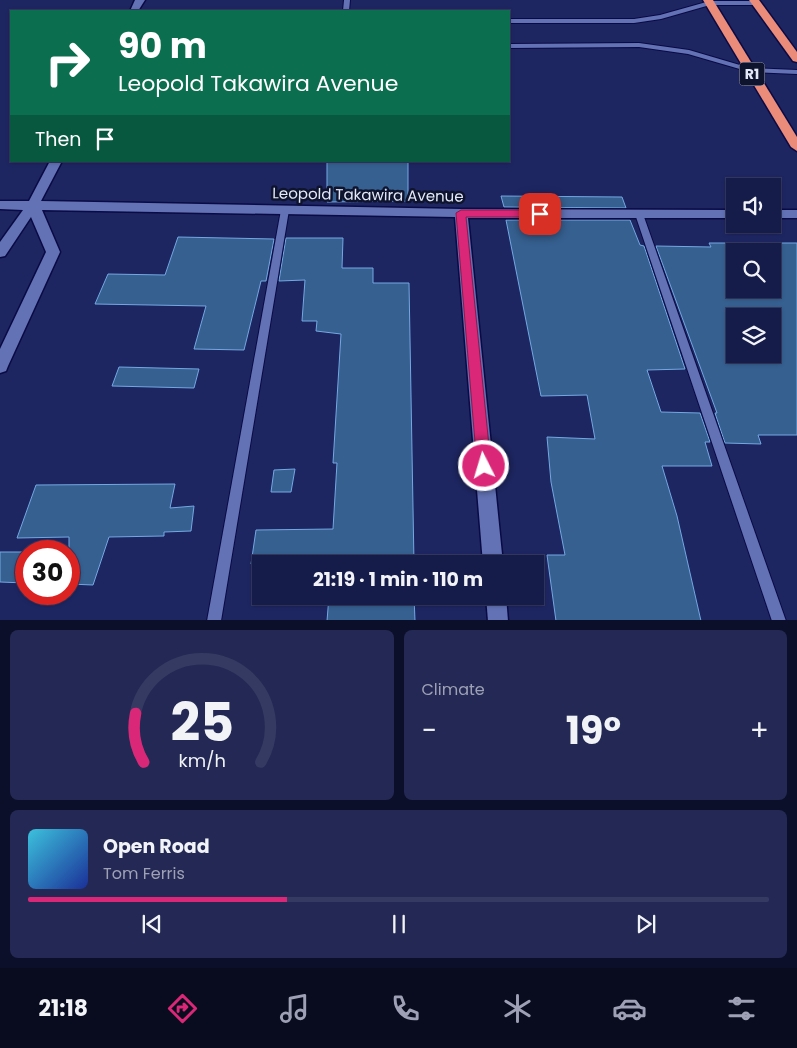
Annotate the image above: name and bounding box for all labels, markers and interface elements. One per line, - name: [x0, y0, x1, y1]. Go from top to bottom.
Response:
- text: 90 m: [118, 21, 207, 70]
- icon: right: [35, 30, 100, 95]
- road number: R1: [740, 62, 764, 86]
- text: Leopold Takawira Avenue: [118, 68, 398, 99]
- icon: arrive: [91, 125, 119, 153]
- text: Then: [35, 126, 81, 153]
- map controls: [726, 178, 781, 363]
- button: sound: [726, 178, 781, 233]
- street label: Leopold Takawira Avenue: [272, 182, 464, 207]
- pin: [519, 193, 561, 235]
- icon: arrive: [526, 200, 554, 228]
- button: search: [726, 243, 781, 298]
- button: layers: [726, 308, 781, 363]
- position arrow: [457, 439, 509, 491]
- speed limit sign: 30: [15, 540, 80, 605]
- text: 21:19 · 1 min · 110 m: [313, 566, 483, 593]
- text: Climate: [422, 678, 485, 701]
- text: 25: [170, 686, 234, 759]
- text: 19°: [566, 704, 621, 757]
- text: −: [422, 711, 437, 750]
- text: +: [750, 711, 769, 750]
- text: km/h: [178, 748, 226, 773]
- text: Open Road: [103, 833, 210, 860]
- text: Tom Ferris: [103, 862, 185, 885]
- icon: previous: [138, 910, 166, 938]
- icon: pause: [385, 910, 413, 938]
- icon: next: [632, 910, 660, 938]
- icon: directions: [165, 991, 200, 1026]
- icon: music: [277, 991, 312, 1026]
- icon: phone: [388, 991, 423, 1026]
- icon: climate: [500, 991, 535, 1026]
- icon: car: [612, 991, 647, 1026]
- icon: filters: [724, 991, 759, 1026]
- text: 21:18: [38, 993, 88, 1024]

